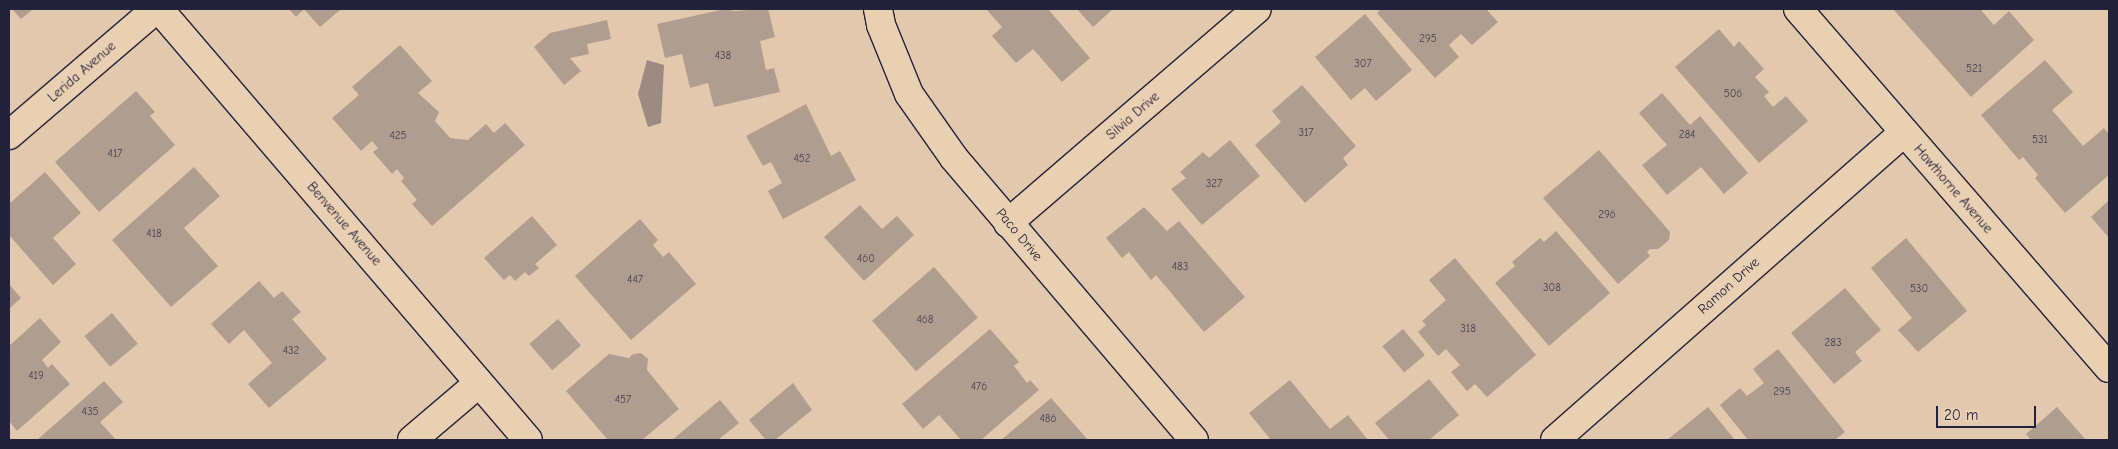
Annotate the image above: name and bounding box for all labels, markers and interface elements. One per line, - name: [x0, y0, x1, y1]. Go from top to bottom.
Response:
- house number: 295: [1419, 32, 1437, 46]
- street label: Lerida Avenue: [45, 38, 119, 106]
- house number: 438: [715, 49, 731, 63]
- house number: 307: [1354, 57, 1372, 71]
- house number: 521: [1966, 62, 1982, 76]
- house number: 506: [1724, 87, 1742, 101]
- street label: Silvia Drive: [1103, 88, 1163, 144]
- house number: 317: [1298, 126, 1314, 140]
- house number: 284: [1679, 128, 1695, 142]
- house number: 425: [389, 129, 407, 143]
- house number: 531: [2032, 133, 2048, 147]
- street label: Hawthorne Avenue: [1910, 141, 1996, 237]
- house number: 417: [108, 147, 122, 161]
- house number: 452: [793, 152, 811, 166]
- house number: 327: [1206, 177, 1222, 191]
- street label: Benvenue Avenue: [303, 179, 385, 269]
- street label: Paco Drive: [992, 205, 1046, 265]
- house number: 296: [1598, 208, 1616, 222]
- house number: 418: [146, 227, 162, 241]
- house number: 460: [857, 252, 875, 266]
- street label: Ramon Drive: [1695, 254, 1763, 318]
- house number: 483: [1172, 260, 1188, 274]
- house number: 447: [627, 273, 643, 287]
- house number: 308: [1543, 281, 1561, 295]
- house number: 530: [1910, 282, 1928, 296]
- house number: 468: [917, 313, 933, 327]
- house number: 318: [1460, 322, 1476, 336]
- house number: 283: [1825, 336, 1841, 350]
- house number: 432: [283, 344, 299, 358]
- house number: 419: [28, 369, 44, 383]
- house number: 476: [971, 380, 987, 394]
- house number: 295: [1773, 385, 1791, 399]
- house number: 457: [615, 393, 631, 407]
- scale bar: [1938, 396, 2038, 428]
- house number: 435: [82, 405, 98, 419]
- text: 20 m: [1944, 406, 1978, 424]
- house number: 486: [1040, 412, 1056, 426]

